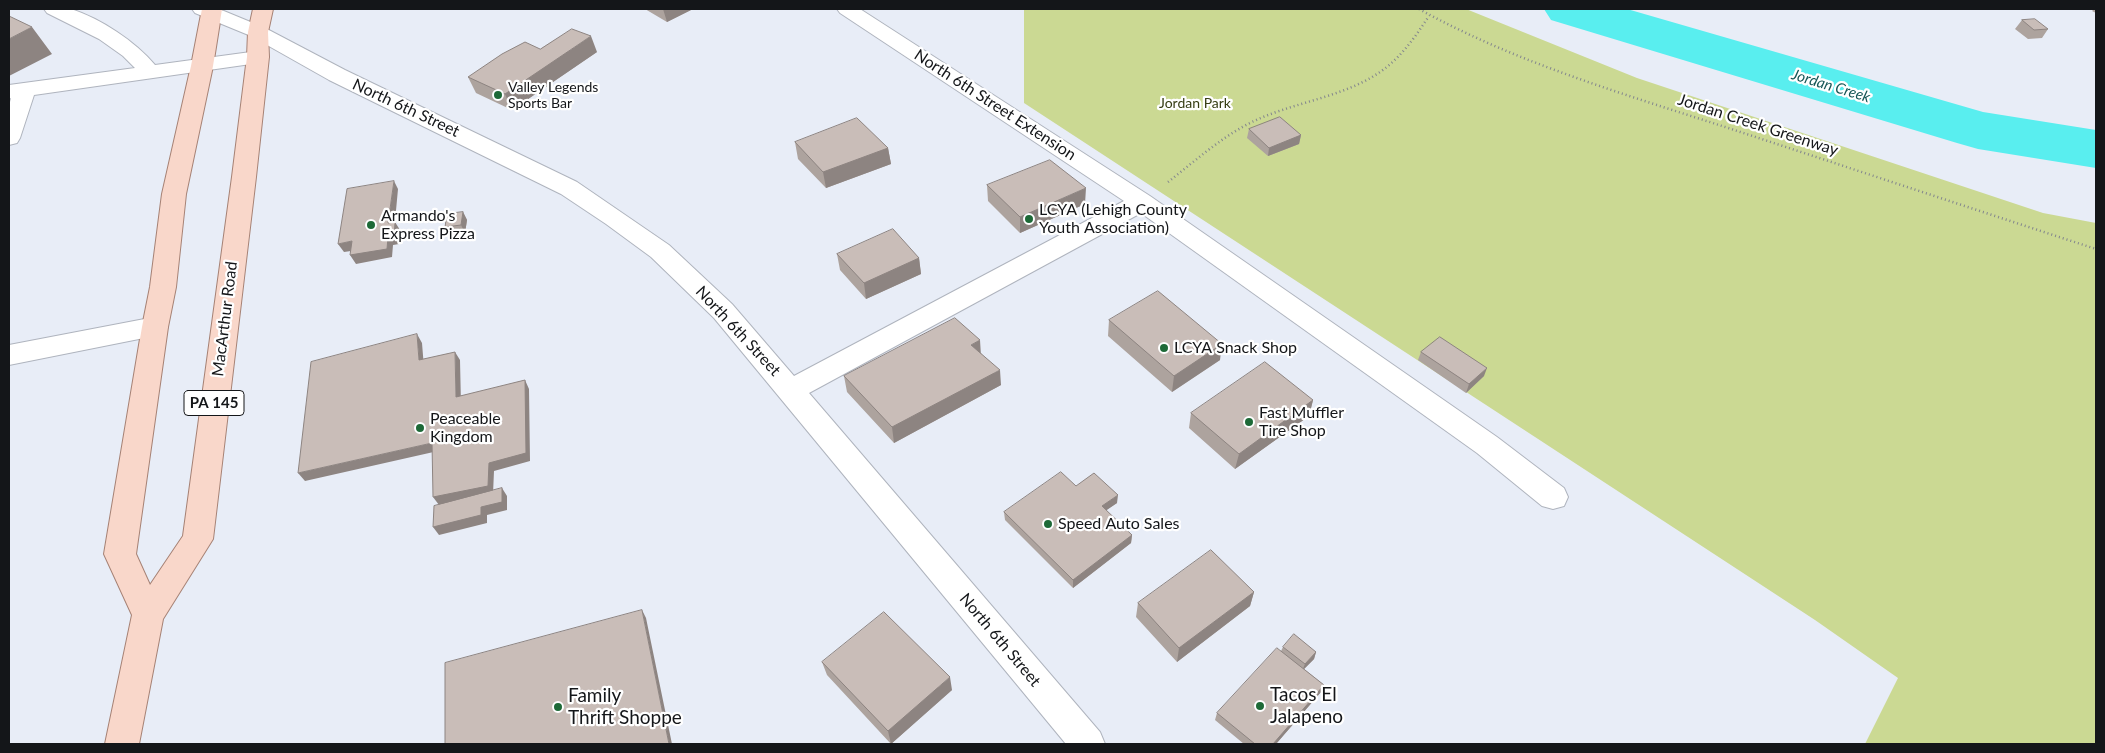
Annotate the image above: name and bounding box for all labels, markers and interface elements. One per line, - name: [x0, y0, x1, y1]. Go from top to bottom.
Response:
- street label: North 6th Street Extension: [911, 45, 1079, 165]
- water label: Jordan Creek: [1790, 66, 1872, 106]
- street label: North 6th Street: [349, 75, 463, 141]
- place label: Valley Legends Sports Bar: [508, 79, 598, 111]
- marker: Valley Legends Sports Bar: [492, 89, 504, 101]
- street label: Jordan Creek Greenway: [1675, 90, 1841, 160]
- park label: Jordan Park: [1159, 95, 1231, 111]
- place label: LCYA (Lehigh County Youth Association): [1039, 200, 1187, 238]
- place label: Armando's Express Pizza: [381, 206, 475, 244]
- marker: LCYA (Lehigh County Youth Association): [1023, 213, 1035, 225]
- marker: Armando's Express Pizza: [365, 219, 377, 231]
- street label: MacArthur Road: [208, 260, 242, 378]
- street label: North 6th Street: [691, 282, 785, 380]
- place label: LCYA Snack Shop: [1174, 338, 1297, 358]
- marker: LCYA Snack Shop: [1158, 342, 1170, 354]
- road number: PA 145: [184, 390, 244, 416]
- place label: Fast Muffler Tire Shop: [1259, 403, 1344, 441]
- place label: Peaceable Kingdom: [430, 409, 501, 447]
- marker: Fast Muffler Tire Shop: [1243, 416, 1255, 428]
- marker: Peaceable Kingdom: [414, 422, 426, 434]
- place label: Speed Auto Sales: [1058, 514, 1180, 534]
- marker: Speed Auto Sales: [1042, 518, 1054, 530]
- street label: North 6th Street: [955, 589, 1045, 691]
- place label: Tacos El Jalapeno: [1270, 684, 1343, 728]
- place label: Family Thrift Shoppe: [568, 685, 682, 729]
- marker: Tacos El Jalapeno: [1254, 700, 1266, 712]
- marker: Family Thrift Shoppe: [552, 701, 564, 713]

